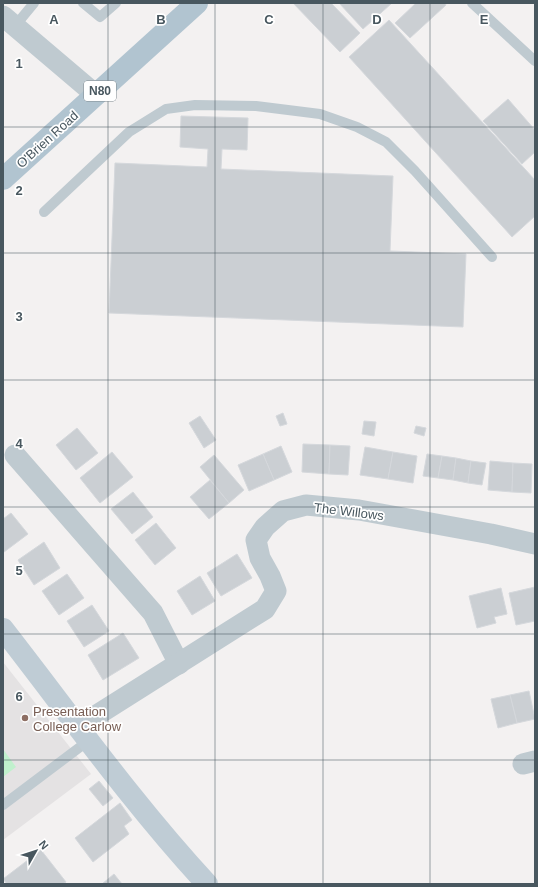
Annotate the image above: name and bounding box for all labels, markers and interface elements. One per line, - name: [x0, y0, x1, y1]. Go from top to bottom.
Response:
- text: A: [49, 12, 59, 27]
- text: B: [156, 12, 166, 27]
- text: C: [264, 12, 274, 27]
- text: D: [372, 12, 382, 27]
- text: E: [480, 12, 489, 27]
- text: 1: [15, 56, 23, 71]
- road number: N80: [84, 81, 116, 101]
- street label: O'Brien Road: [13, 108, 81, 171]
- text: 2: [15, 183, 23, 198]
- text: 3: [15, 309, 23, 324]
- text: 4: [15, 436, 23, 451]
- street label: The Willows: [313, 500, 385, 523]
- text: 5: [15, 563, 23, 578]
- text: 6: [15, 689, 23, 704]
- place label: Presentation College Carlow: [33, 704, 122, 734]
- marker: Presentation College Carlow: [20, 713, 30, 723]
- north arrow: [16, 831, 56, 871]
- text: N: [37, 838, 51, 852]

